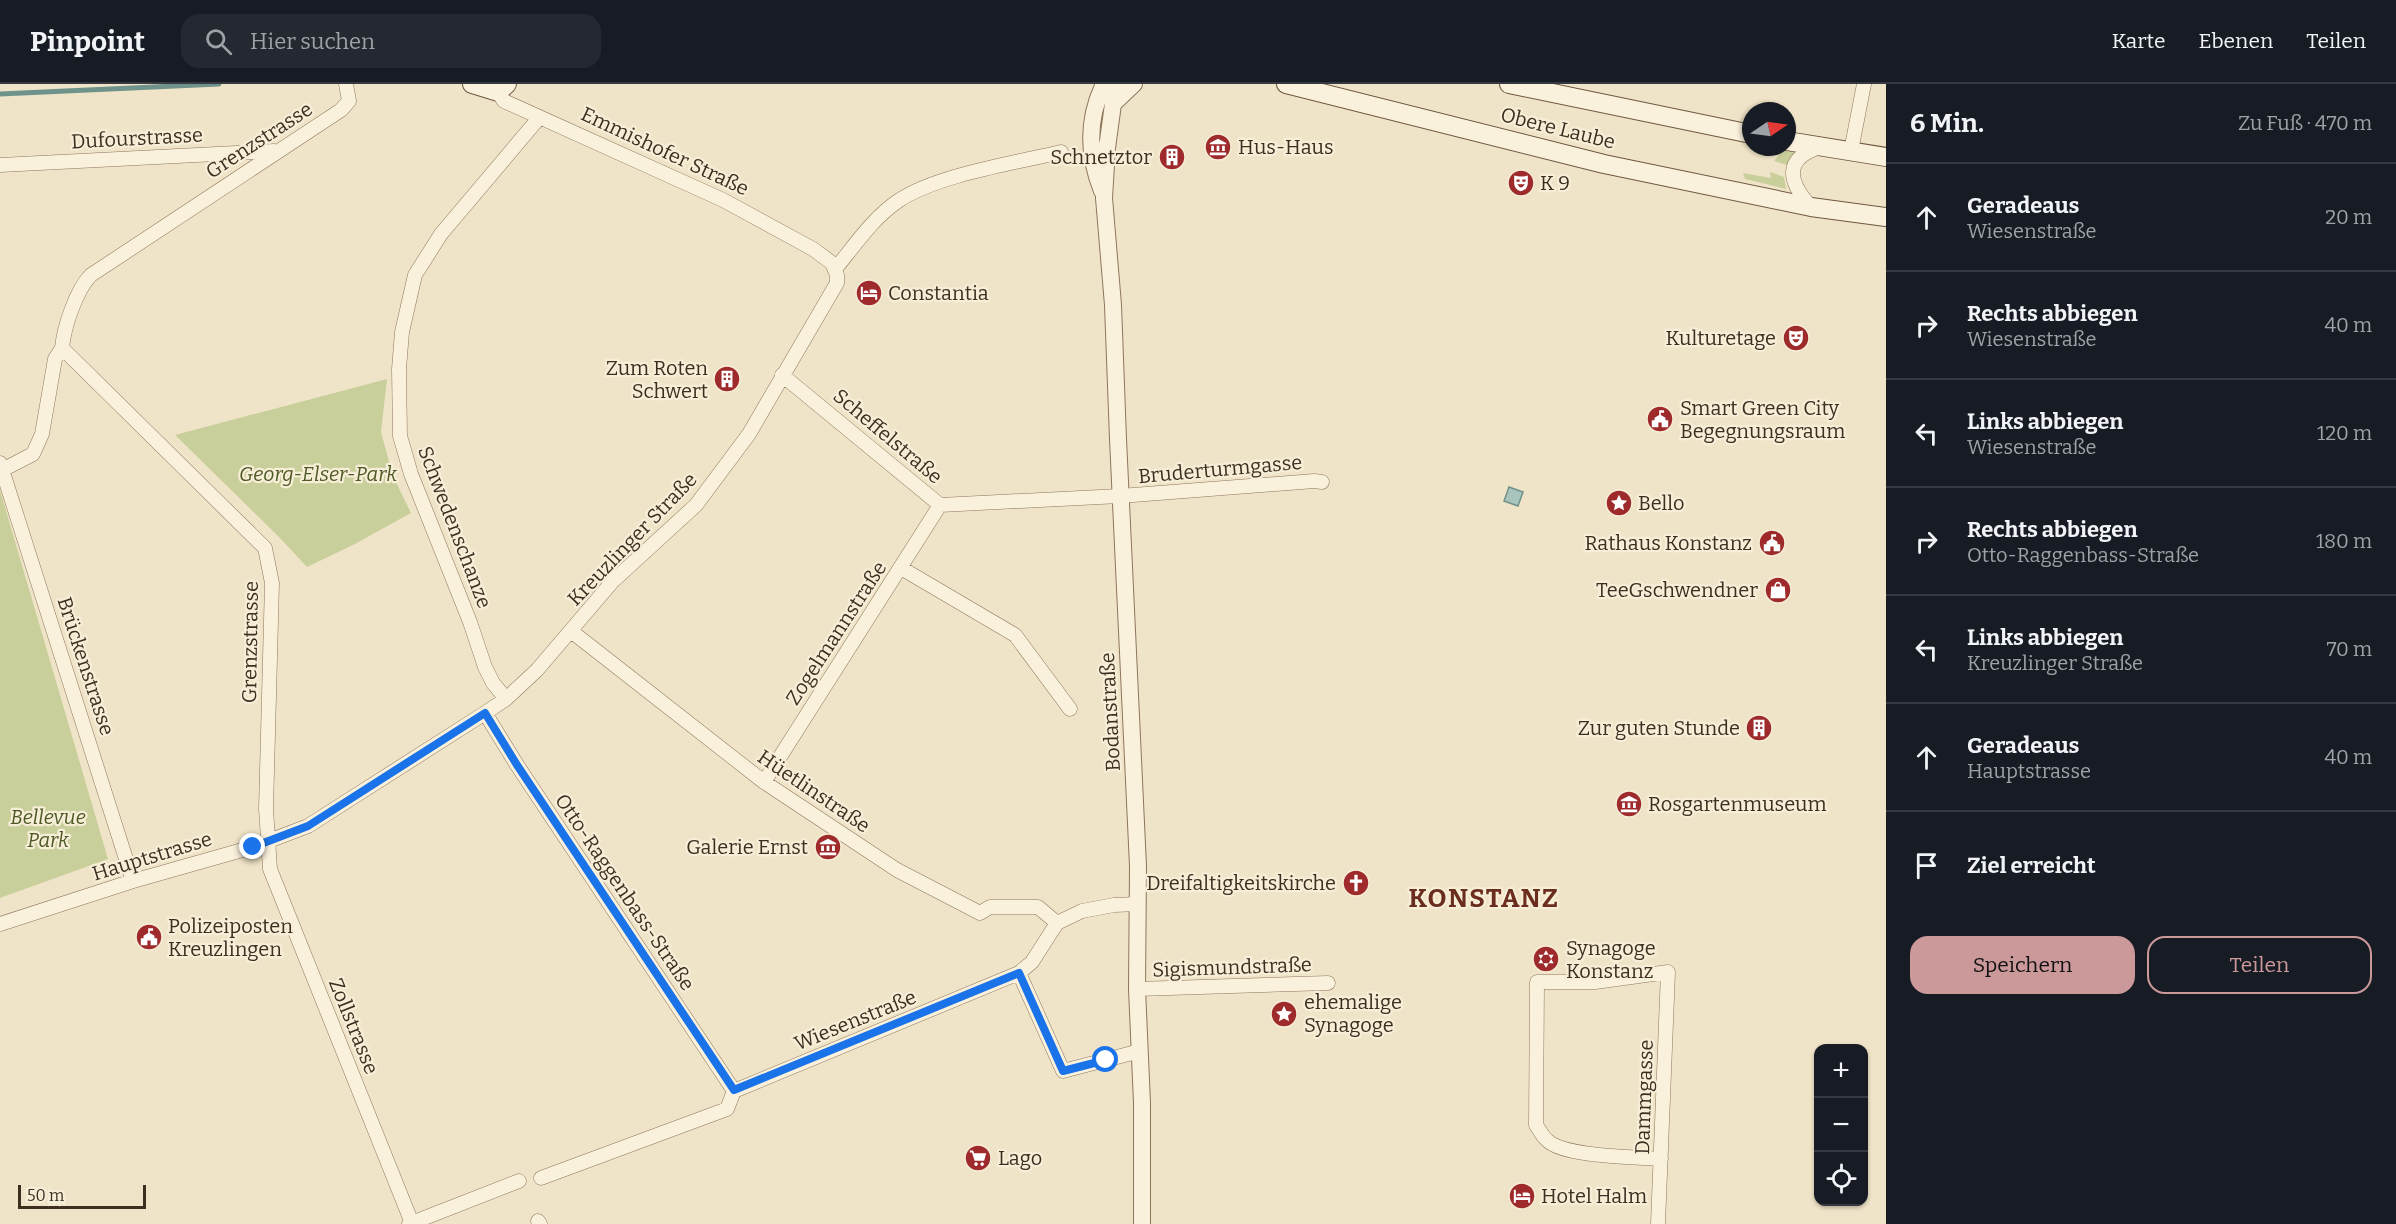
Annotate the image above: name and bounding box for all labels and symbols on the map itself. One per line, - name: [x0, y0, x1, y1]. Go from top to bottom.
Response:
- street label: Grenzstrasse: [201, 97, 317, 183]
- street label: Emmishofer Straße: [577, 102, 753, 200]
- street label: Obere Laube: [1498, 102, 1618, 154]
- north arrow: [1742, 102, 1796, 156]
- street label: Dufourstrasse: [71, 123, 203, 153]
- museum icon: Hus-Haus: [1203, 132, 1233, 162]
- place label: Hus-Haus: [1238, 135, 1334, 159]
- building icon: Schnetztor: [1157, 142, 1187, 172]
- place label: Schnetztor: [1050, 145, 1152, 169]
- theatre icon: K 9: [1506, 168, 1536, 198]
- place label: K 9: [1540, 171, 1570, 195]
- hotel icon: Constantia: [854, 278, 884, 308]
- place label: Constantia: [888, 281, 989, 305]
- theatre icon: Kulturetage: [1781, 323, 1811, 353]
- place label: Kulturetage: [1666, 326, 1776, 350]
- place label: Zum Roten Schwert: [606, 356, 708, 403]
- building icon: Zum Roten Schwert: [712, 364, 742, 394]
- street label: Scheffelstraße: [829, 383, 947, 489]
- place label: Smart Green City Begegnungsraum: [1680, 396, 1845, 443]
- public building icon: Smart Green City Begegnungsraum: [1645, 404, 1675, 434]
- street label: Schwedenschanze: [413, 443, 497, 611]
- street label: Bruderturmgasse: [1137, 450, 1303, 488]
- park label: Georg-Elser-Park: [239, 462, 397, 486]
- street label: Kreuzlinger Straße: [562, 467, 702, 611]
- place icon: Bello: [1604, 488, 1634, 518]
- place label: Bello: [1638, 491, 1685, 515]
- public building icon: Rathaus Konstanz: [1757, 528, 1787, 558]
- place label: Rathaus Konstanz: [1585, 531, 1752, 555]
- street label: Zogelmannstraße: [781, 557, 891, 709]
- shop icon: TeeGschwendner: [1763, 575, 1793, 605]
- place label: TeeGschwendner: [1596, 578, 1758, 602]
- street label: Grenzstrasse: [237, 581, 263, 703]
- street label: Brückenstrasse: [52, 594, 120, 738]
- street label: Bodanstraße: [1095, 652, 1125, 772]
- building icon: Zur guten Stunde: [1744, 713, 1774, 743]
- place label: Zur guten Stunde: [1578, 716, 1740, 740]
- street label: Hüetlinstraße: [753, 745, 875, 837]
- street label: Otto-Raggenbass-Straße: [550, 789, 700, 995]
- museum icon: Rosgartenmuseum: [1614, 789, 1644, 819]
- place label: Rosgartenmuseum: [1648, 792, 1827, 816]
- park label: Bellevue Park: [10, 805, 86, 852]
- street label: Hauptstrasse: [89, 826, 215, 886]
- museum icon: Galerie Ernst: [813, 832, 843, 862]
- route end: [239, 833, 265, 859]
- place label: Galerie Ernst: [686, 835, 808, 859]
- church icon: Dreifaltigkeitskirche: [1341, 868, 1371, 898]
- place label: Dreifaltigkeitskirche: [1146, 871, 1336, 895]
- district label: KONSTANZ: [1409, 883, 1559, 914]
- place label: Polizeiposten Kreuzlingen: [168, 914, 293, 961]
- public building icon: Polizeiposten Kreuzlingen: [134, 922, 164, 952]
- place label: Synagoge Konstanz: [1566, 936, 1656, 983]
- synagogue icon: Synagoge Konstanz: [1531, 944, 1561, 974]
- street label: Sigismundstraße: [1152, 952, 1312, 982]
- street label: Zollstrasse: [324, 975, 384, 1077]
- street label: Wiesenstraße: [791, 985, 919, 1055]
- place label: ehemalige Synagoge: [1304, 990, 1402, 1037]
- place icon: ehemalige Synagoge: [1269, 999, 1299, 1029]
- street label: Dammgasse: [1630, 1039, 1658, 1155]
- route start: [1092, 1046, 1118, 1072]
- supermarket icon: Lago: [963, 1143, 993, 1173]
- place label: Lago: [998, 1146, 1042, 1170]
- hotel icon: Hotel Halm: [1507, 1181, 1537, 1211]
- scale bar: [18, 1182, 146, 1210]
- place label: Hotel Halm: [1541, 1184, 1647, 1208]

